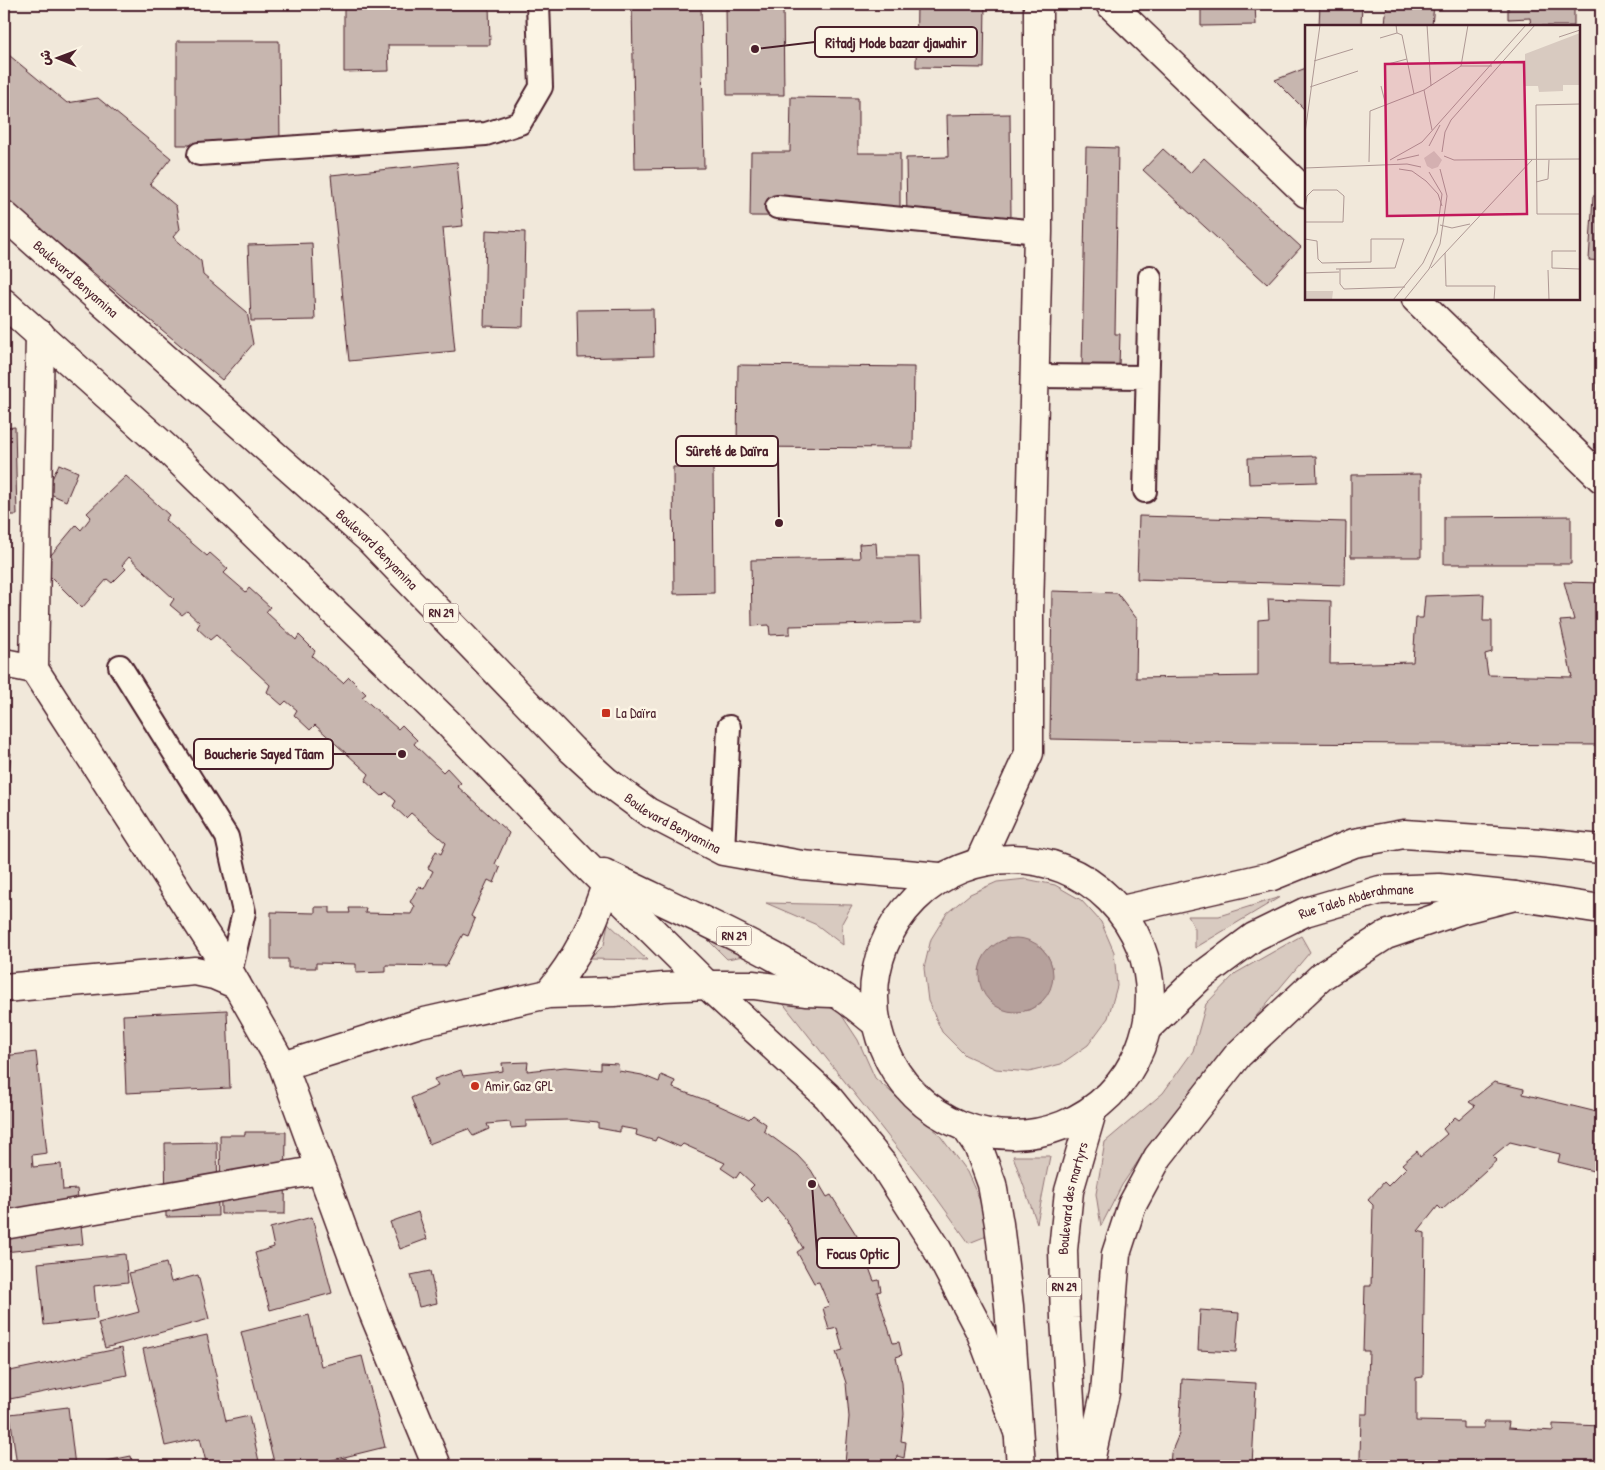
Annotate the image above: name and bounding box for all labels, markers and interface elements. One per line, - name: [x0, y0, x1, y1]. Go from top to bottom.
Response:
- inset map: [1305, 25, 1580, 300]
- callout: Ritadj Mode bazar djawahir: [815, 27, 977, 57]
- north arrow: [32, 32, 82, 82]
- text: Ritadj Mode bazar djawahir: [825, 32, 967, 53]
- text: ش: [35, 50, 54, 66]
- street label: Boulevard Benyamina: [29, 235, 123, 322]
- callout: Sûreté de Daïra: [676, 436, 778, 466]
- text: Sûreté de Daïra: [686, 440, 768, 461]
- street label: Boulevard Benyamina: [332, 504, 423, 594]
- road number: RN 29: [424, 604, 458, 622]
- place label: La Daïra: [616, 703, 657, 722]
- marker: La Daïra: [600, 707, 612, 719]
- callout: Boucherie Sayed Tâam: [194, 739, 333, 769]
- text: Boucherie Sayed Tâam: [204, 743, 324, 765]
- street label: Boulevard Benyamina: [621, 788, 725, 858]
- street label: Rue Taleb Abderahmane: [1295, 879, 1415, 923]
- road number: RN 29: [716, 926, 752, 946]
- place label: Amir Gaz GPL: [485, 1076, 553, 1095]
- marker: Amir Gaz GPL: [469, 1080, 481, 1092]
- street label: Boulevard des martyrs: [1053, 1140, 1092, 1255]
- callout: Focus Optic: [817, 1238, 899, 1268]
- text: Focus Optic: [826, 1243, 890, 1265]
- road number: RN 29: [1046, 1277, 1082, 1296]

